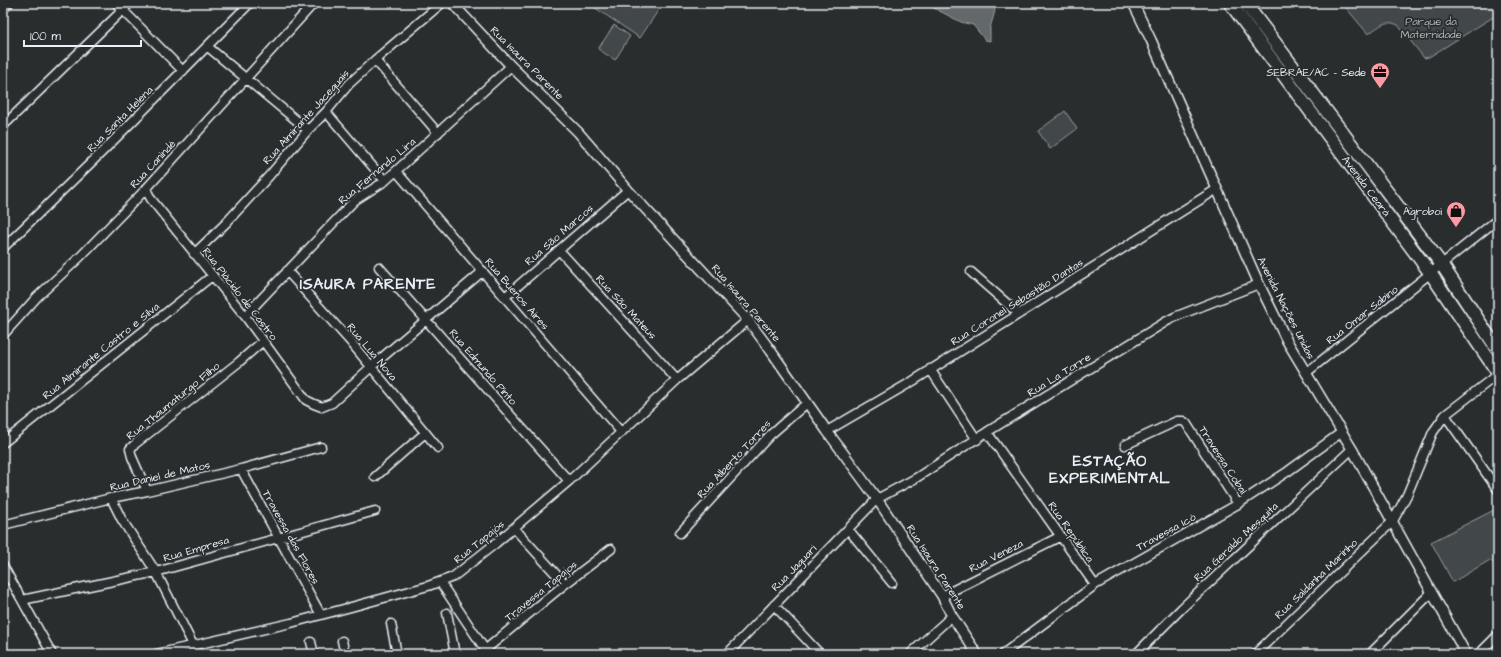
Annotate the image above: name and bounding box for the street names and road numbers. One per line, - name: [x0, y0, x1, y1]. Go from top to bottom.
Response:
- street label: Rua Isaura Parente: [487, 23, 567, 103]
- street label: Rua Almirante Jaceguais: [259, 66, 354, 168]
- street label: Rua Santa Helena: [84, 83, 156, 155]
- street label: Rua Fernando Lira: [335, 134, 419, 208]
- street label: Rua Canindé: [127, 137, 179, 191]
- street label: Avenida Ceará: [1338, 153, 1394, 220]
- street label: Rua São Marcos: [522, 201, 597, 269]
- street label: Rua Plácido de Castro: [199, 244, 282, 344]
- street label: Avenida Nações Unidas: [1254, 254, 1319, 362]
- street label: Rua Buenos Aires: [482, 255, 553, 333]
- street label: Rua Coronel Sebastião Dantas: [948, 255, 1087, 349]
- street label: Rua Isaura Parente: [708, 261, 784, 345]
- street label: Rua São Mateus: [592, 272, 660, 343]
- street label: Rua Omar Sabino: [1323, 282, 1402, 348]
- street label: Rua Almirante Castro e Silva: [39, 299, 163, 403]
- street label: Rua Lua Nova: [343, 320, 401, 384]
- street label: Rua Edmundo Pinto: [446, 326, 521, 409]
- street label: Rua La Torre: [1024, 349, 1094, 400]
- street label: Rua Thaumaturgo Filho: [123, 358, 224, 444]
- street label: Rua Alberto Torres: [694, 416, 775, 501]
- street label: Travessa Cobal: [1195, 423, 1251, 497]
- street label: Rua Daniel de Matos: [108, 457, 212, 495]
- street label: Travessa das Flores: [259, 487, 323, 587]
- street label: Rua República: [1044, 499, 1098, 566]
- street label: Rua Geraldo Mesquita: [1191, 499, 1282, 585]
- street label: Travessa Icó: [1133, 509, 1199, 555]
- street label: Rua Tapajós: [450, 517, 508, 567]
- street label: Rua Isaura Parente: [903, 522, 969, 612]
- street label: Rua Empresa: [161, 532, 231, 566]
- street label: Rua Saldanha Marinho: [1271, 535, 1361, 622]
- street label: Rua Veneza: [966, 536, 1026, 576]
- street label: Rua Jaguari: [768, 541, 821, 595]
- street label: Travessa Tapajos: [502, 557, 581, 625]

